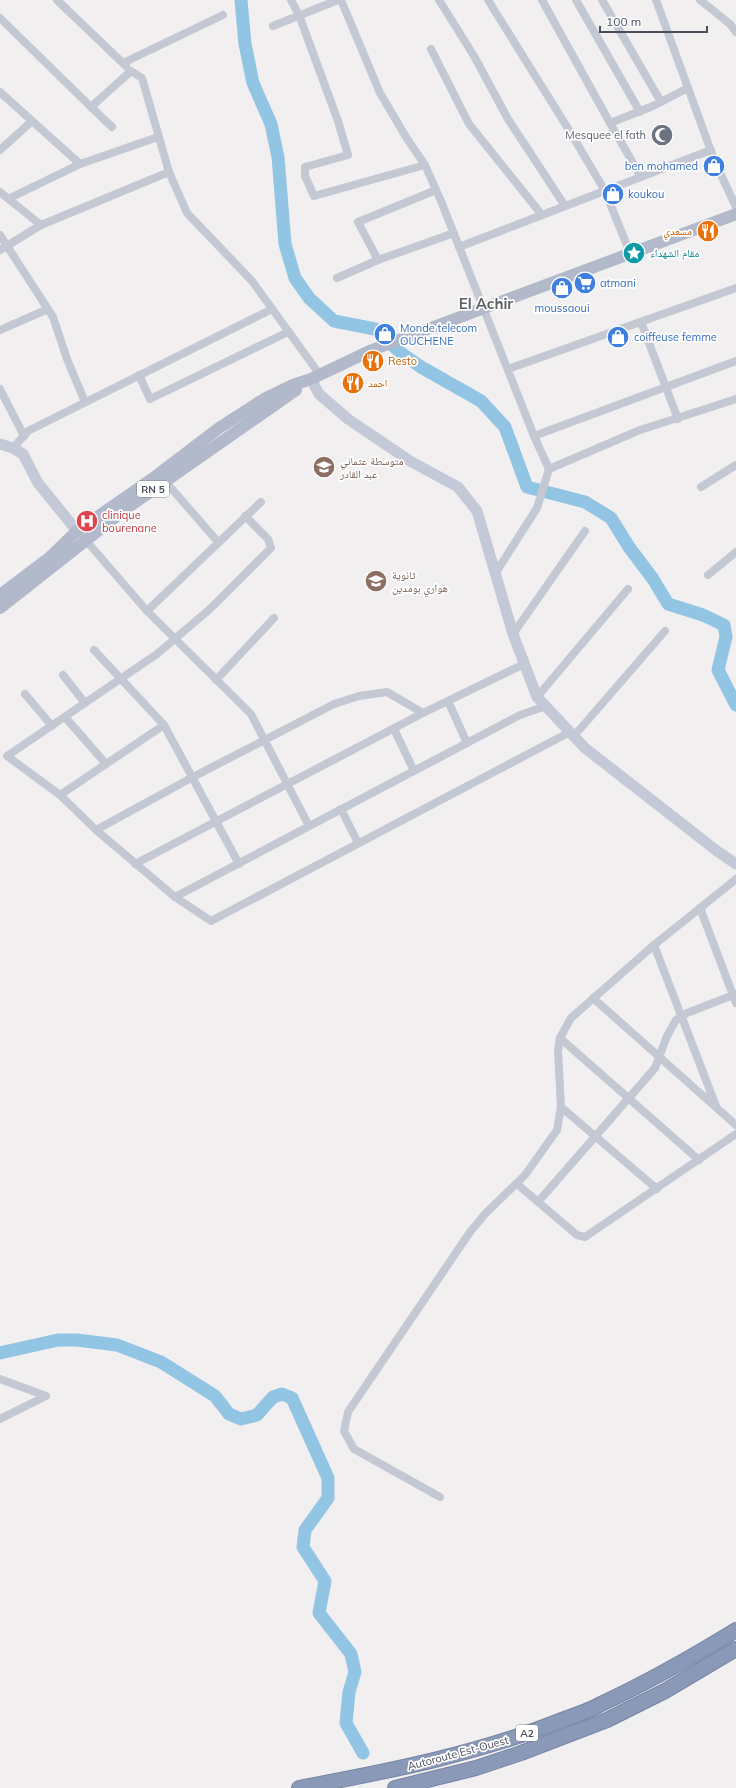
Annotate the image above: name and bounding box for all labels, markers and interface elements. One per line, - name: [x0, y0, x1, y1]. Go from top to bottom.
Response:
- scale bar: [600, 8, 707, 34]
- text: 100 m: [606, 14, 641, 29]
- mosque icon: Mesquee el fath: [649, 122, 675, 148]
- place label: Mesquee el fath: [565, 128, 646, 142]
- shop icon: ben mohamed: [701, 153, 727, 179]
- place label: ben mohamed: [625, 159, 698, 173]
- shop icon: koukou: [600, 181, 626, 207]
- place label: koukou: [628, 187, 664, 201]
- restaurant icon: مسعدي: [695, 218, 721, 244]
- place label: مسعدي: [663, 224, 692, 240]
- place icon: مقام الشهداء: [621, 240, 647, 266]
- place label: مقام الشهداء: [650, 246, 699, 260]
- supermarket icon: atmani: [572, 270, 598, 296]
- shop icon: moussaoui: [549, 275, 575, 301]
- place label: atmani: [600, 276, 636, 290]
- district label: El Achir: [459, 294, 513, 313]
- place label: moussaoui: [534, 301, 590, 315]
- shop icon: Monde telecom OUCHENE: [372, 321, 398, 347]
- place label: Monde telecom OUCHENE: [400, 321, 477, 348]
- shop icon: coiffeuse femme: [605, 324, 631, 350]
- place label: coiffeuse femme: [634, 330, 717, 344]
- restaurant icon: Resto: [360, 348, 386, 374]
- place label: Resto: [388, 354, 417, 368]
- restaurant icon: احمد: [340, 370, 366, 396]
- place label: احمد: [368, 376, 387, 390]
- school or university icon: متوسطة عثماني عبد القادر: [311, 454, 337, 480]
- place label: متوسطة عثماني عبد القادر: [339, 454, 404, 481]
- road number: RN 5: [137, 481, 169, 497]
- hospital icon: clinique bourenane: [74, 508, 100, 534]
- place label: clinique bourenane: [102, 508, 157, 535]
- school or university icon: ثانوية هواري بومدين: [363, 568, 389, 594]
- place label: ثانوية هواري بومدين: [392, 568, 448, 597]
- road number: A2: [516, 1725, 538, 1741]
- street label: Autoroute Est-Ouest: [406, 1733, 510, 1773]

